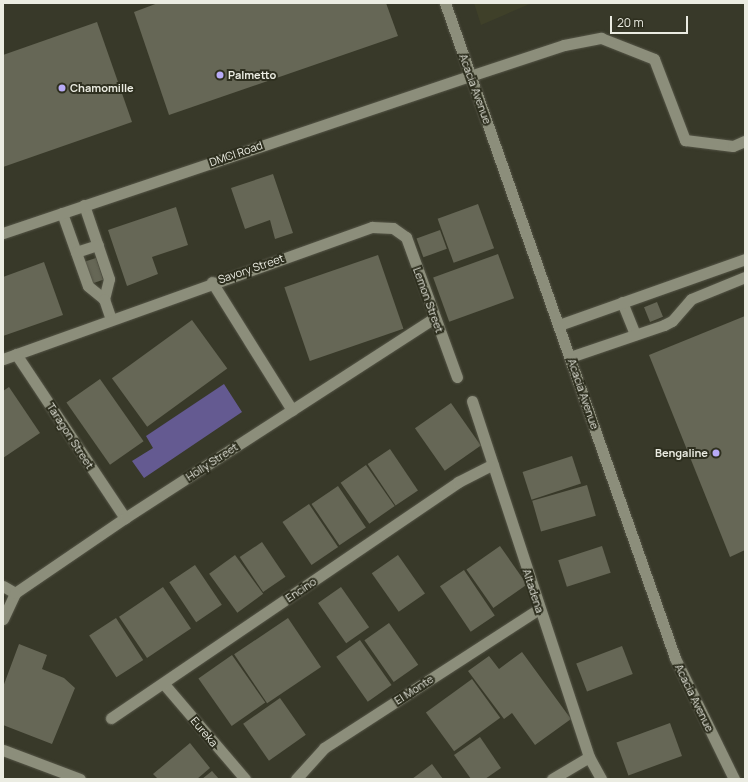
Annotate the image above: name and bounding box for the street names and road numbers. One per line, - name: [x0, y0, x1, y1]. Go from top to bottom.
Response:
- street label: Acacia Avenue: [456, 52, 494, 126]
- street label: DMCI Road: [208, 139, 264, 169]
- street label: Savory Street: [216, 252, 286, 286]
- street label: Lemon Street: [410, 265, 446, 335]
- street label: Acacia Avenue: [565, 357, 601, 431]
- street label: Taragon Street: [44, 401, 96, 471]
- street label: Holly Street: [183, 440, 241, 484]
- street label: Altadena: [520, 567, 546, 615]
- street label: Encino: [283, 575, 319, 605]
- street label: Acacia Avenue: [672, 662, 716, 734]
- street label: El Monte: [392, 672, 436, 708]
- street label: Eureka: [188, 714, 220, 750]

